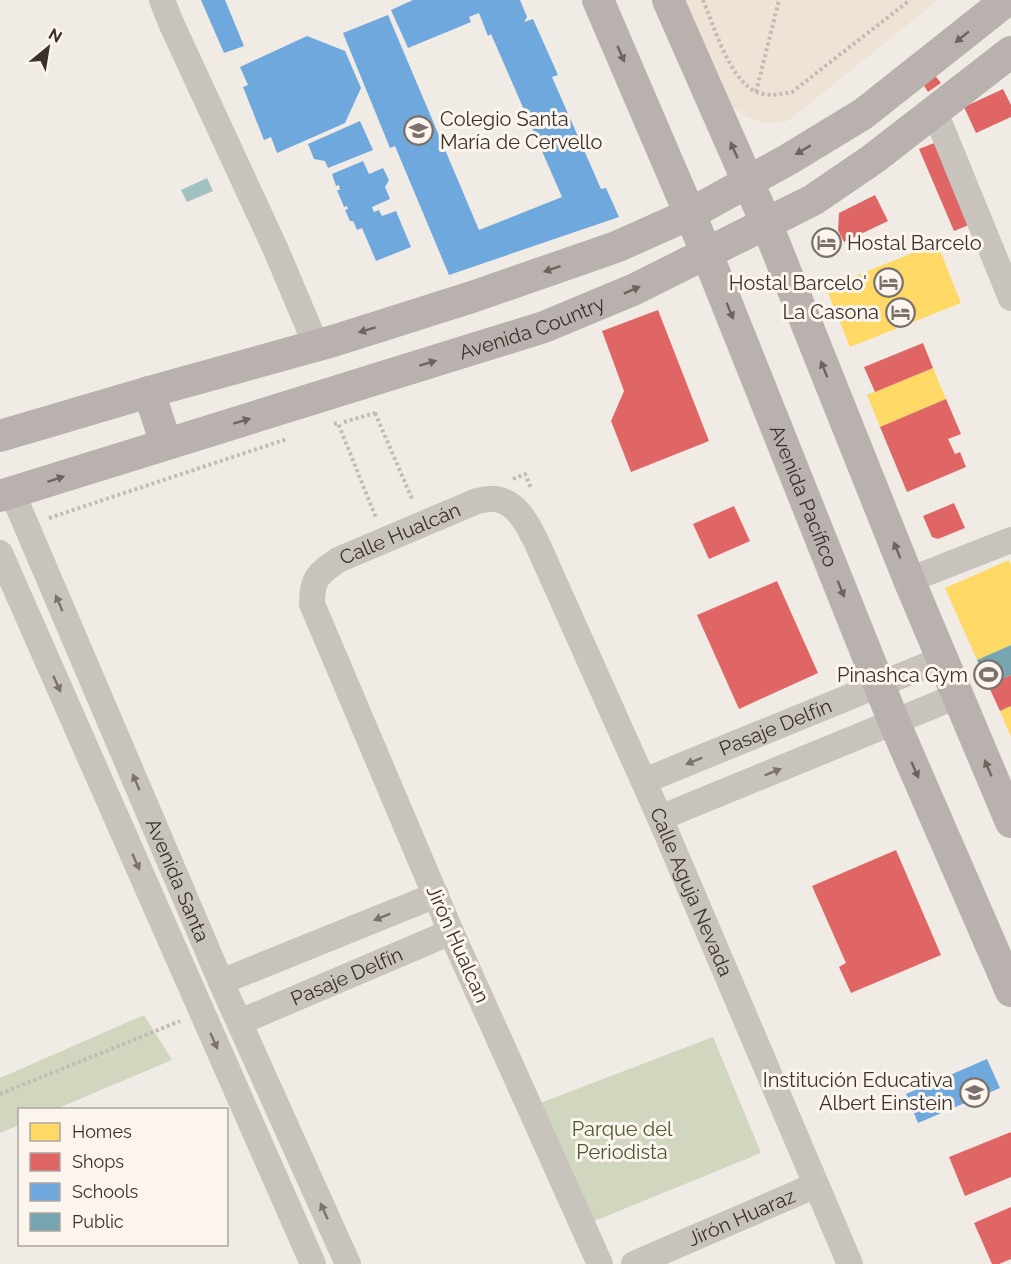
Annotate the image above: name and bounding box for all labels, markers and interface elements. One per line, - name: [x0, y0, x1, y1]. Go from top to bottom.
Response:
- north arrow: [18, 18, 78, 78]
- text: N: [45, 24, 65, 47]
- one-way arrow: [955, 30, 970, 43]
- one-way arrow: [616, 45, 626, 63]
- place label: Colegio Santa María de Cervello: [440, 107, 602, 154]
- school or university icon: Colegio Santa María de Cervello: [403, 115, 435, 147]
- one-way arrow: [728, 141, 738, 159]
- one-way arrow: [795, 145, 811, 156]
- hotel icon: Hostal Barcelo: [810, 227, 842, 259]
- place label: Hostal Barcelo: [847, 231, 982, 255]
- one-way arrow: [543, 265, 561, 275]
- hotel icon: Hostal Barcelo': [872, 267, 904, 299]
- place label: Hostal Barcelo': [729, 271, 867, 295]
- one-way arrow: [623, 286, 640, 295]
- street label: Avenida Country: [456, 291, 609, 365]
- hotel icon: La Casona: [884, 296, 916, 328]
- place label: La Casona: [783, 300, 879, 324]
- one-way arrow: [725, 302, 735, 320]
- one-way arrow: [358, 326, 376, 335]
- one-way arrow: [419, 358, 437, 367]
- one-way arrow: [819, 360, 829, 378]
- one-way arrow: [233, 416, 251, 425]
- street label: Avenida Pacífico: [765, 421, 843, 571]
- one-way arrow: [47, 474, 65, 483]
- street label: Calle Hualcán: [336, 497, 464, 570]
- one-way arrow: [892, 540, 902, 558]
- one-way arrow: [836, 581, 846, 599]
- one-way arrow: [54, 594, 63, 612]
- sports icon: Pinashca Gym: [973, 659, 1005, 691]
- place label: Pinashca Gym: [837, 663, 968, 687]
- one-way arrow: [53, 675, 62, 692]
- street label: Pasaje Delfín: [716, 693, 835, 761]
- one-way arrow: [684, 756, 702, 766]
- one-way arrow: [983, 759, 993, 777]
- one-way arrow: [910, 761, 920, 779]
- one-way arrow: [764, 767, 782, 777]
- one-way arrow: [131, 773, 141, 791]
- street label: Calle Aguja Nevada: [645, 804, 738, 980]
- street label: Avenida Santa: [141, 815, 214, 945]
- one-way arrow: [131, 854, 141, 872]
- street label: Jirón Hualcan: [421, 882, 495, 1006]
- one-way arrow: [373, 913, 391, 922]
- street label: Pasaje Delfín: [287, 942, 406, 1011]
- one-way arrow: [210, 1032, 219, 1049]
- place label: Institución Educativa Albert Einstein: [763, 1068, 953, 1115]
- school or university icon: Institución Educativa Albert Einstein: [958, 1076, 990, 1108]
- legend: [18, 1108, 228, 1246]
- park label: Parque del Periodista: [572, 1117, 673, 1164]
- text: Homes: [72, 1121, 132, 1142]
- text: Shops: [72, 1151, 124, 1172]
- text: Schools: [72, 1181, 139, 1202]
- street label: Jirón Huaraz: [684, 1184, 799, 1251]
- one-way arrow: [319, 1201, 329, 1219]
- text: Public: [72, 1211, 124, 1232]

